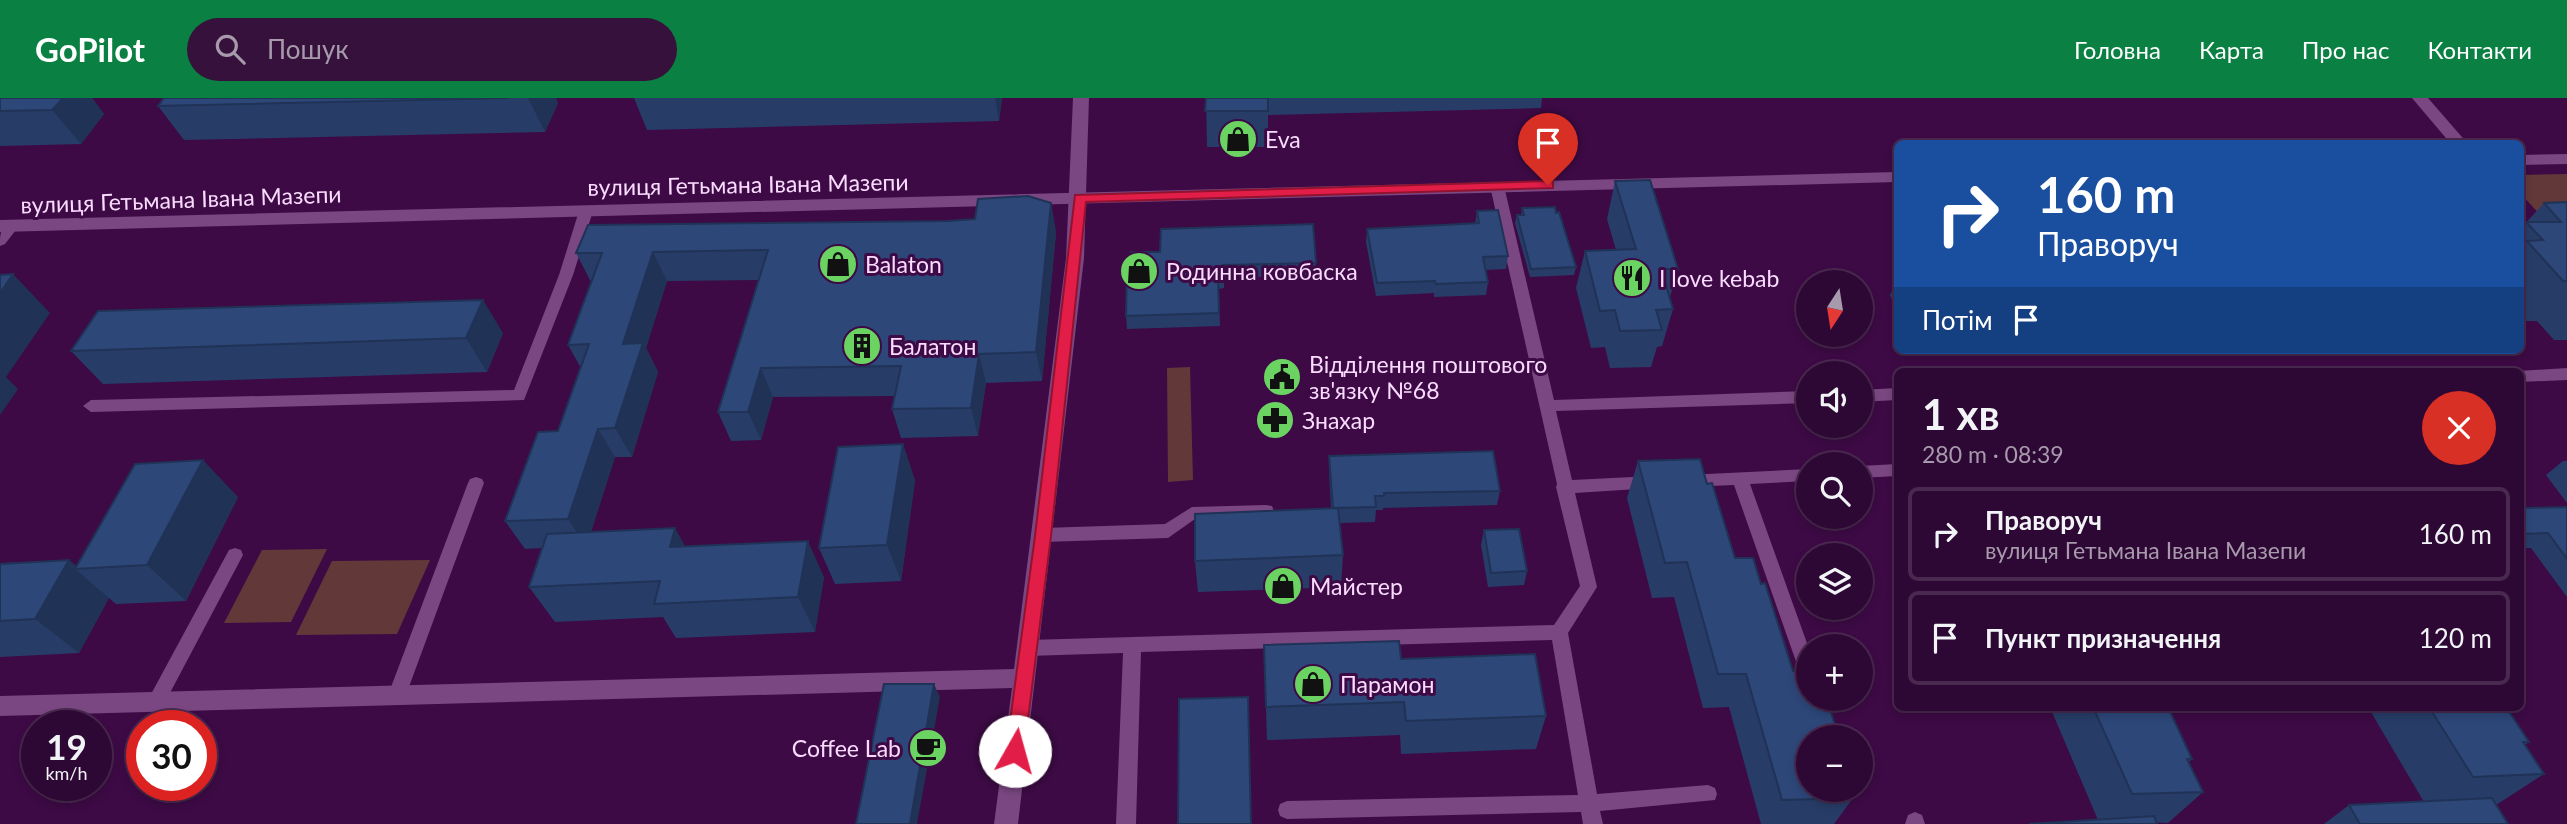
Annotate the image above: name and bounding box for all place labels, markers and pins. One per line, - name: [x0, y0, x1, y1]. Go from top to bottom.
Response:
- pin: [1518, 113, 1578, 185]
- shop icon: Eva: [1217, 118, 1259, 160]
- place label: Eva: [1265, 125, 1301, 153]
- shop icon: Balaton: [817, 243, 859, 285]
- place label: Balaton: [865, 250, 942, 278]
- shop icon: Родинна ковбаска: [1118, 250, 1160, 292]
- place label: Родинна ковбаска: [1166, 257, 1358, 285]
- restaurant icon: I love kebab: [1611, 257, 1653, 299]
- place label: I love kebab: [1659, 264, 1779, 292]
- building icon: Балатон: [841, 325, 883, 367]
- place label: Балатон: [889, 332, 976, 360]
- place label: Відділення поштового зв'язку №68: [1309, 350, 1547, 404]
- public building icon: Відділення поштового зв'язку №68: [1261, 356, 1303, 398]
- pharmacy icon: Знахар: [1254, 399, 1296, 441]
- place label: Знахар: [1302, 406, 1375, 434]
- shop icon: Майстер: [1262, 565, 1304, 607]
- place label: Майстер: [1310, 572, 1403, 600]
- shop icon: Парамон: [1292, 663, 1334, 705]
- place label: Парамон: [1340, 670, 1435, 698]
- cafe icon: Coffee Lab: [907, 727, 949, 769]
- place label: Coffee Lab: [792, 734, 901, 762]

